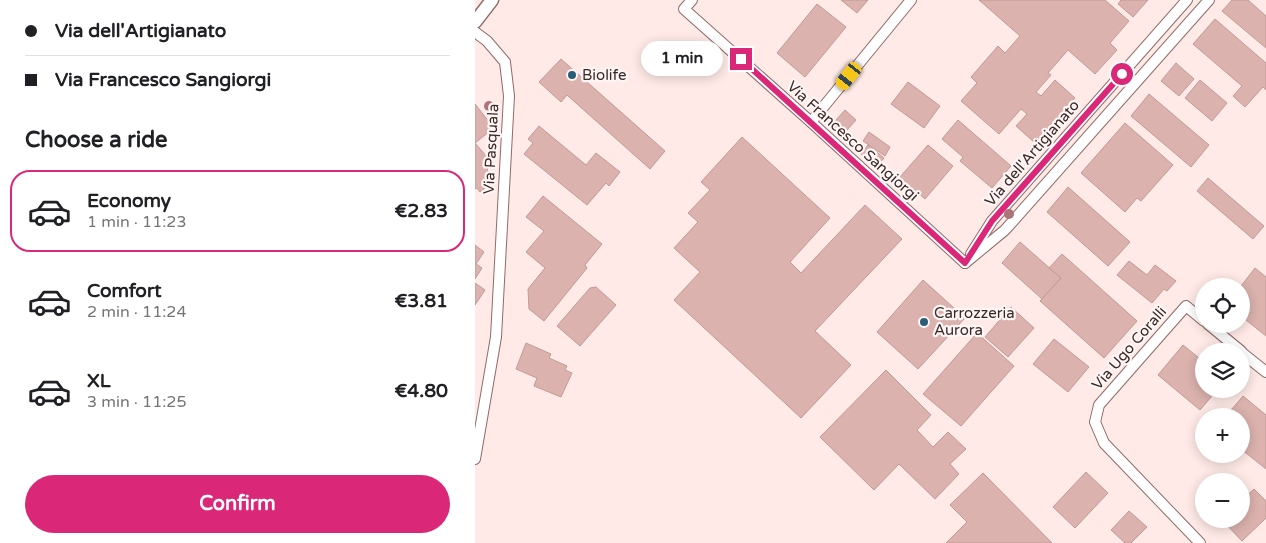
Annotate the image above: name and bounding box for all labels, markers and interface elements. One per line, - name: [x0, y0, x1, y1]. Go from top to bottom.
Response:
- text: Via dell'Artigianato: [55, 20, 226, 42]
- callout: 1 min: [641, 42, 723, 76]
- text: 1 min: [661, 48, 703, 68]
- route end: [730, 48, 752, 70]
- car: [833, 60, 864, 92]
- route start: [1111, 63, 1133, 85]
- place label: Biolife: [582, 66, 626, 84]
- text: Via Francesco Sangiorgi: [55, 69, 271, 91]
- marker: Biolife: [566, 69, 578, 81]
- street label: Via Francesco Sangiorgi: [784, 77, 922, 205]
- street label: Via dell'Artigianato: [981, 96, 1083, 210]
- street label: Via Pasquala: [480, 103, 502, 195]
- text: Choose a ride: [25, 127, 168, 153]
- icon: car: [27, 189, 72, 234]
- text: Economy: [87, 190, 171, 212]
- text: €2.83: [394, 200, 448, 222]
- text: 1 min · 11:23: [87, 212, 186, 232]
- map controls: [1195, 278, 1250, 528]
- button: locate: [1195, 278, 1250, 333]
- icon: car: [27, 279, 72, 324]
- text: Comfort: [87, 280, 161, 302]
- text: €3.81: [394, 290, 448, 312]
- text: 2 min · 11:24: [87, 302, 186, 322]
- street label: Via Ugo Coralli: [1088, 303, 1170, 393]
- place label: Carrozzeria Aurora: [934, 304, 1015, 339]
- marker: Carrozzeria Aurora: [918, 316, 930, 328]
- button: layers: [1195, 343, 1250, 398]
- icon: car: [27, 369, 72, 414]
- text: XL: [87, 370, 111, 392]
- text: €4.80: [394, 380, 448, 402]
- text: 3 min · 11:25: [87, 392, 186, 412]
- button: +: [1195, 408, 1250, 463]
- button: −: [1195, 473, 1250, 528]
- button: Confirm: [25, 475, 450, 533]

